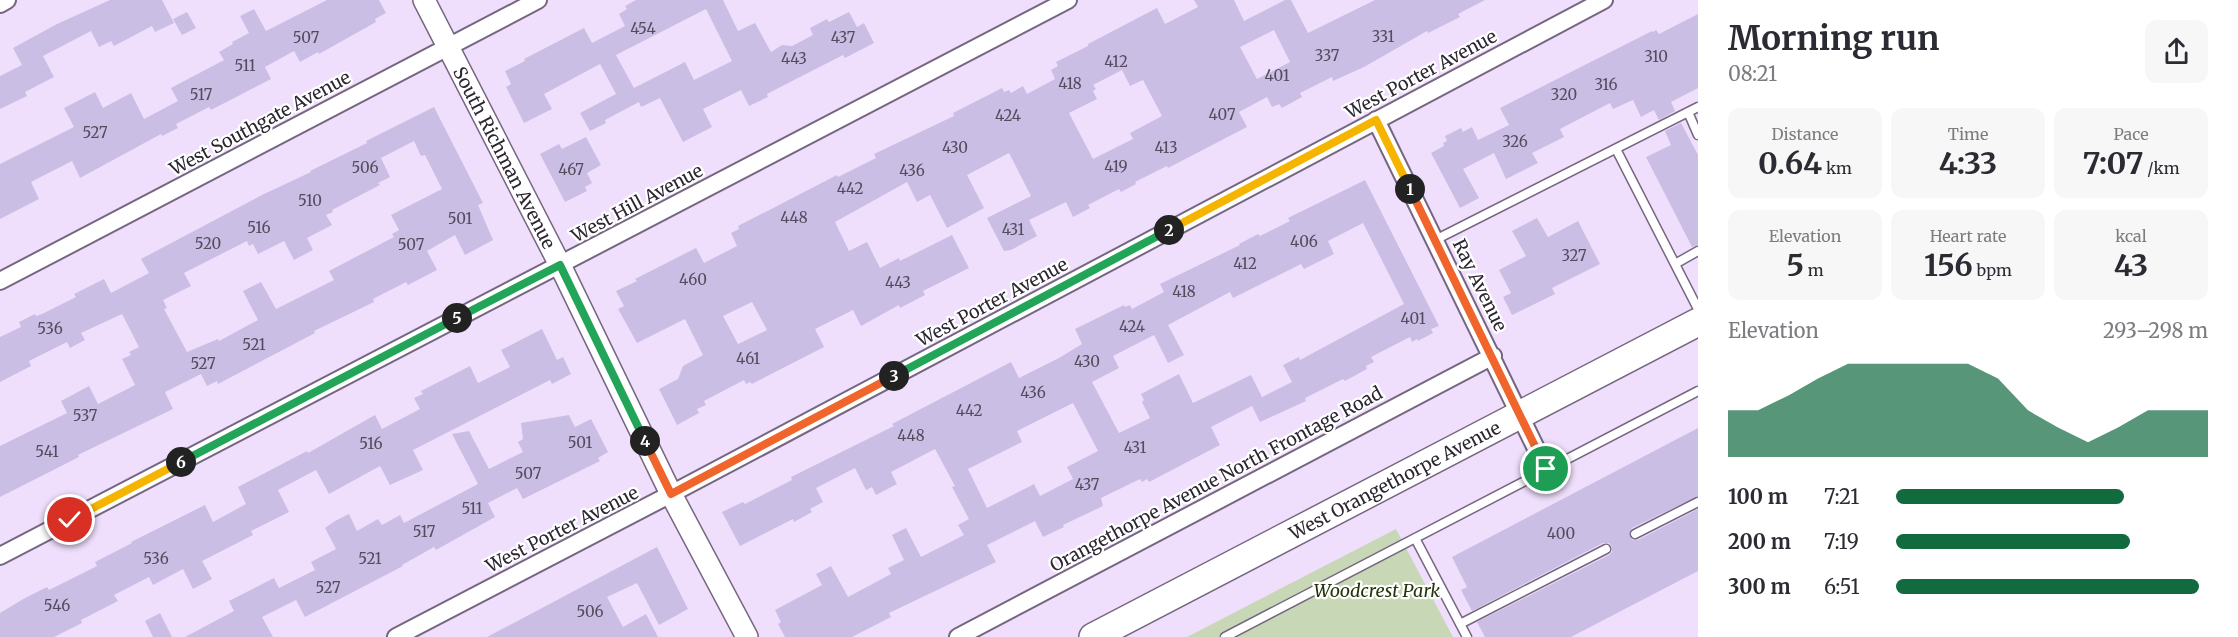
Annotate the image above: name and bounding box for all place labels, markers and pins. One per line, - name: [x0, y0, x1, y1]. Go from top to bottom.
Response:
- pin: 1: [1395, 174, 1425, 204]
- pin: 2: [1154, 215, 1184, 245]
- pin: 5: [442, 303, 472, 333]
- pin: 3: [879, 361, 909, 391]
- pin: 4: [630, 426, 660, 456]
- pin: [1520, 443, 1571, 494]
- pin: 6: [166, 447, 196, 477]
- pin: [44, 494, 95, 545]

